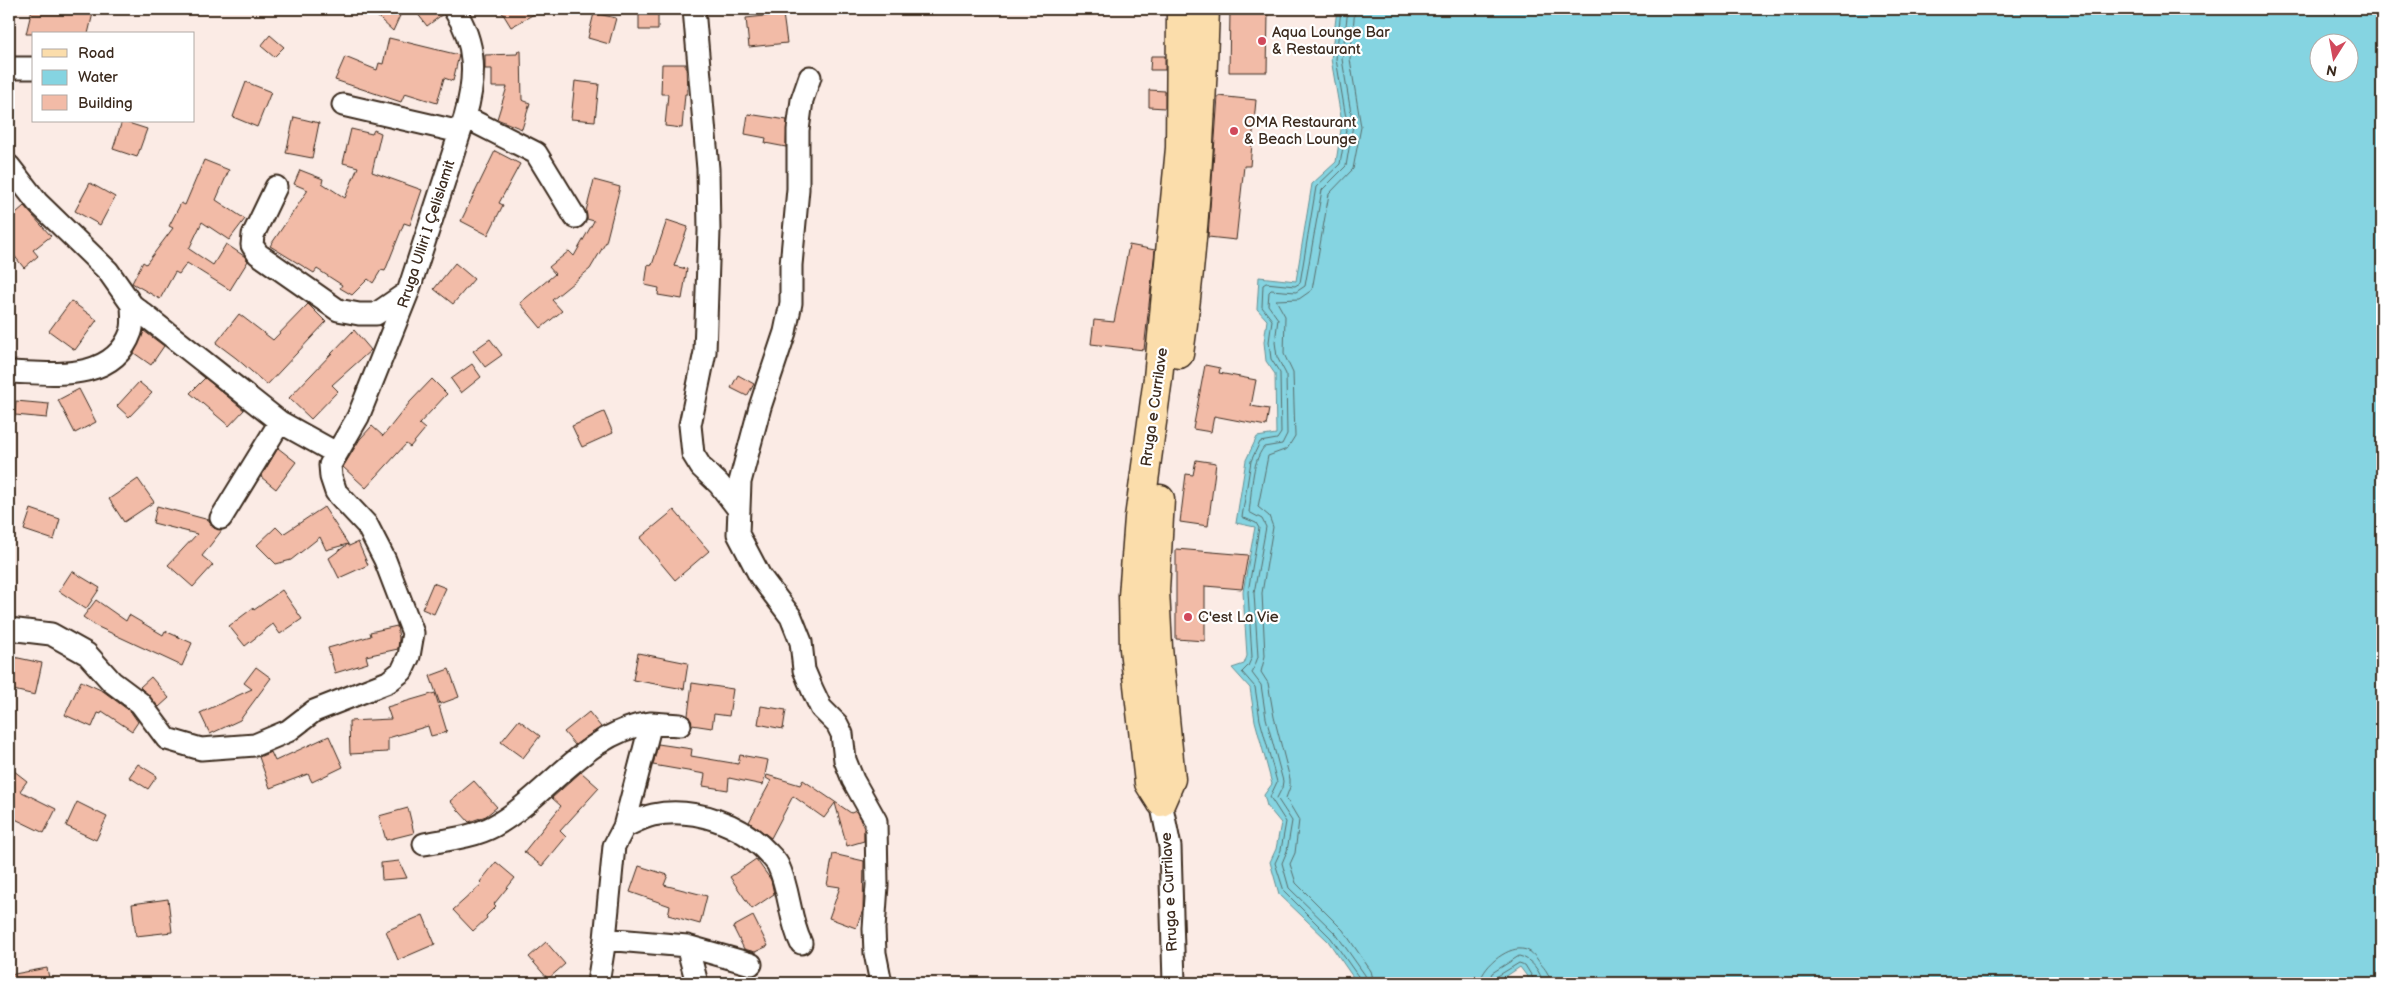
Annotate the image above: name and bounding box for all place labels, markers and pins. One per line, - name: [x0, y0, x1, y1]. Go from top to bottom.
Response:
- place label: Aqua Lounge Bar & Restaurant: [1272, 23, 1390, 59]
- marker: Aqua Lounge Bar & Restaurant: [1256, 35, 1268, 47]
- place label: OMA Restaurant & Beach Lounge: [1244, 113, 1357, 149]
- marker: OMA Restaurant & Beach Lounge: [1228, 125, 1240, 137]
- place label: C'est La Vie: [1198, 608, 1279, 627]
- marker: C'est La Vie: [1182, 611, 1194, 623]

